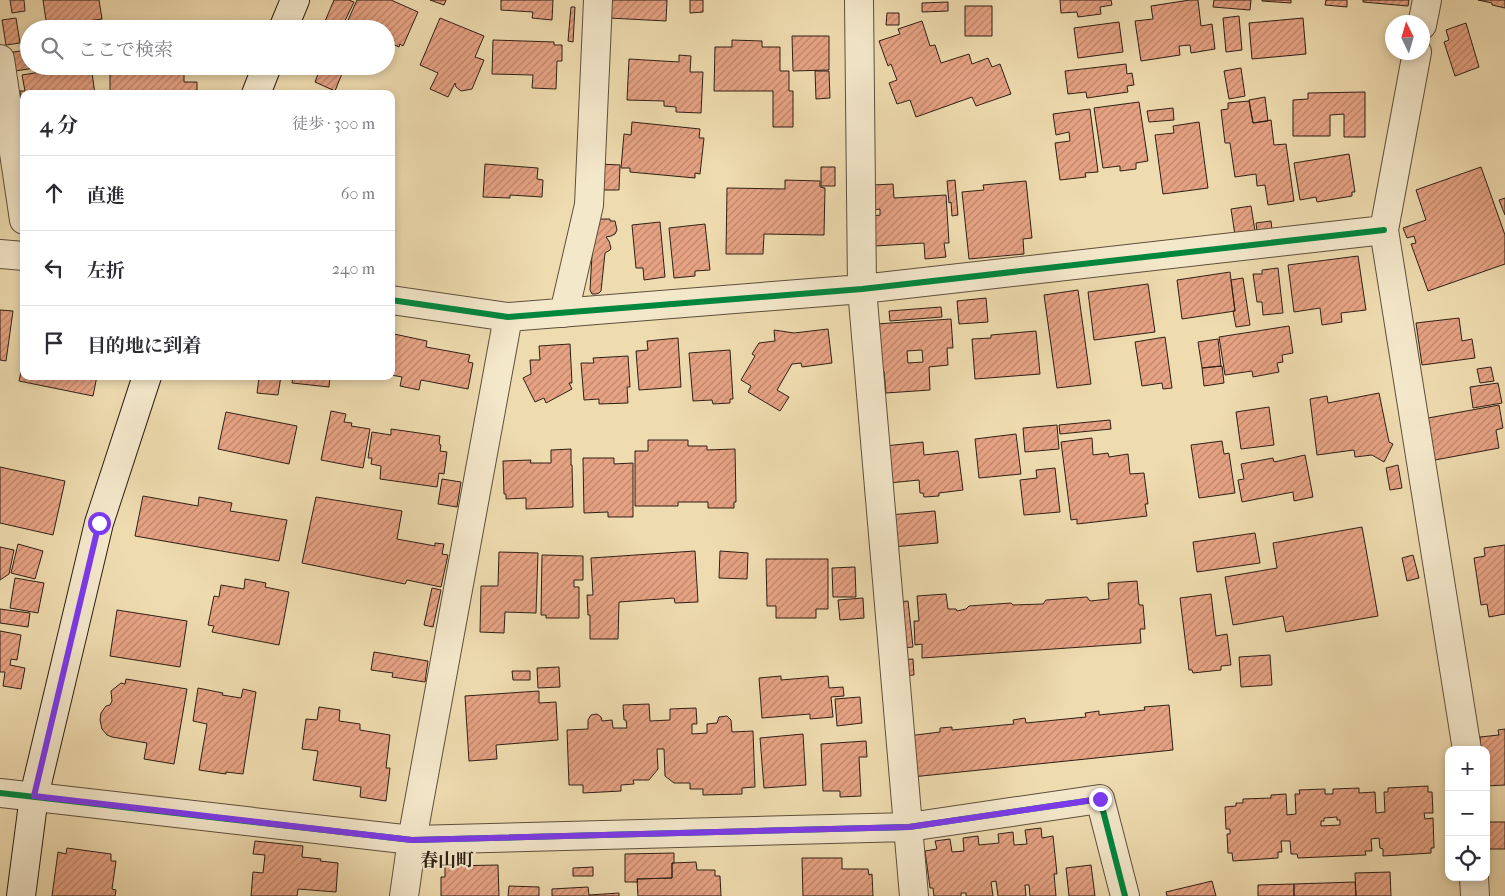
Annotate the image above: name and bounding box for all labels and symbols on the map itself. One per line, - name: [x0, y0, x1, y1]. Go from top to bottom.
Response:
- north arrow: [1385, 15, 1430, 60]
- route start: [88, 512, 111, 535]
- route end: [1089, 788, 1112, 811]
- district label: 春山町: [420, 850, 474, 871]

